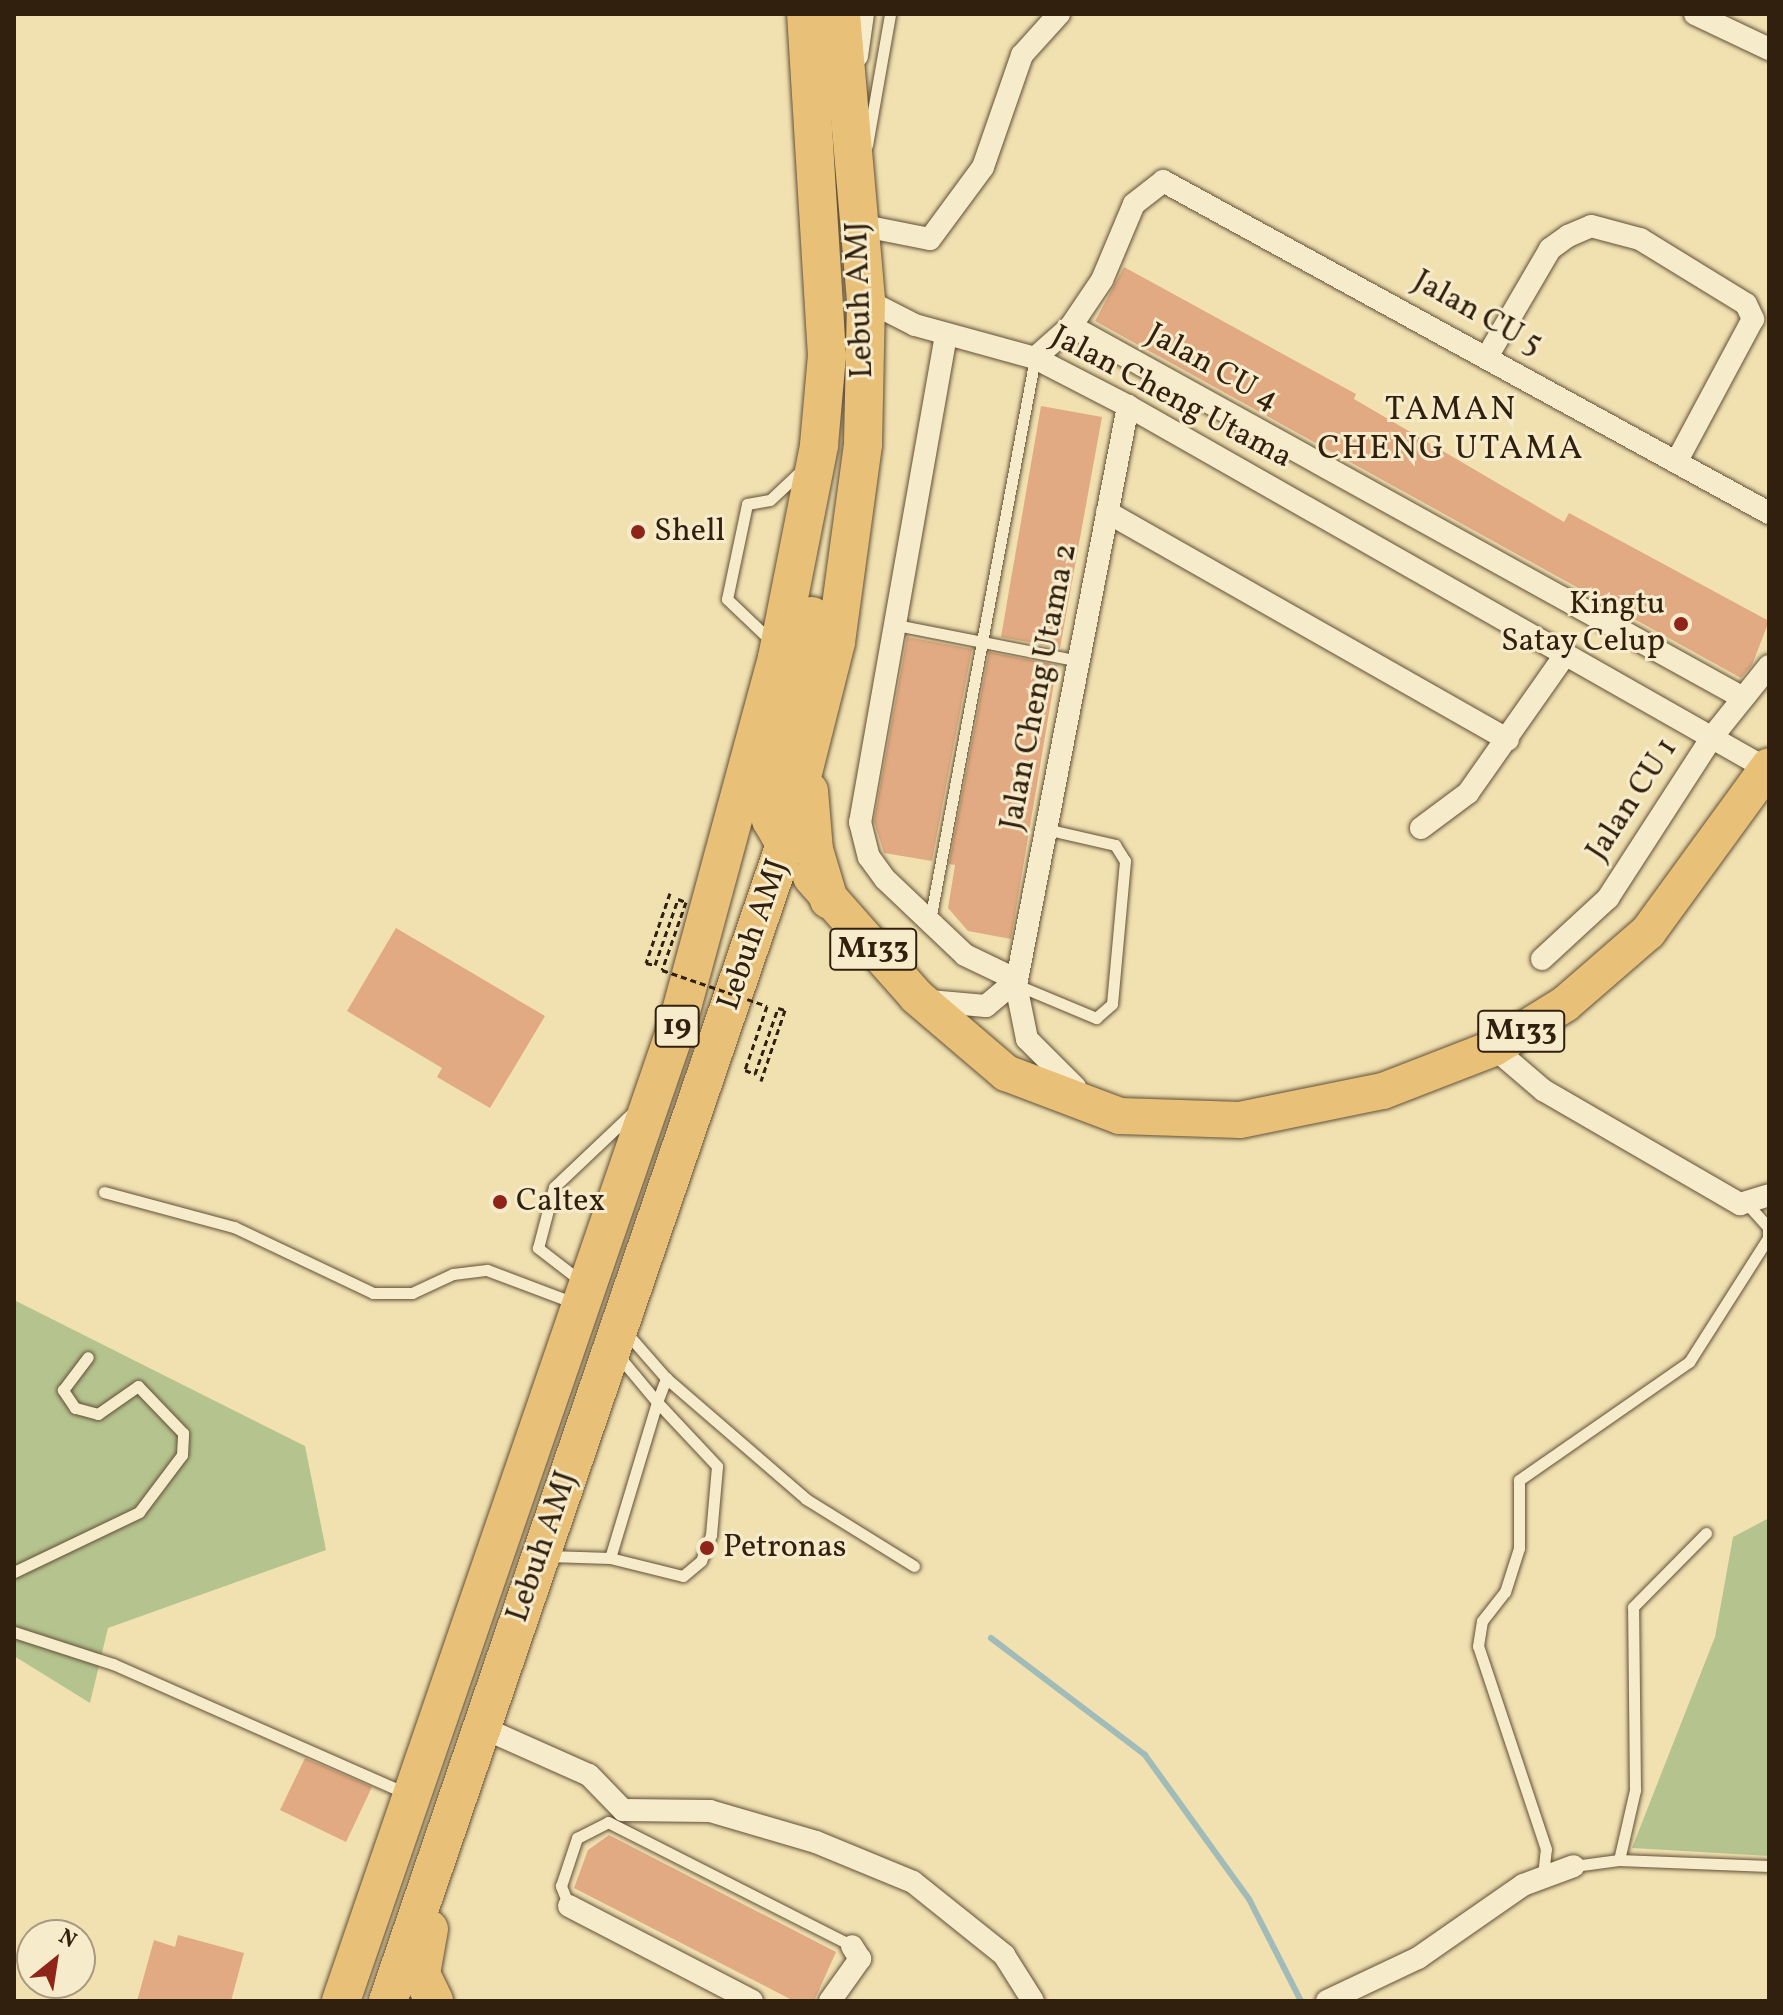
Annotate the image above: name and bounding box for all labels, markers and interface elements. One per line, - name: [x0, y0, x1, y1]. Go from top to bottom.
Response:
- street label: Lebuh AMJ: [839, 221, 883, 379]
- street label: Jalan CU 5: [1406, 263, 1548, 365]
- street label: Jalan CU 4: [1139, 316, 1285, 420]
- street label: Jalan Cheng Utama: [1044, 318, 1298, 478]
- district label: TAMAN CHENG UTAMA: [1317, 390, 1585, 470]
- place label: Shell: [654, 513, 725, 551]
- marker: Shell: [629, 523, 647, 541]
- street label: Jalan Cheng Utama 2: [993, 540, 1087, 834]
- place label: Kingtu Satay Celup: [1500, 587, 1665, 662]
- marker: Kingtu Satay Celup: [1672, 615, 1690, 633]
- street label: Jalan CU 1: [1579, 731, 1687, 869]
- street label: Lebuh AMJ: [710, 855, 798, 1015]
- road number: M133: [829, 923, 917, 975]
- road number: 19: [653, 1000, 701, 1052]
- road number: M133: [1477, 1005, 1565, 1057]
- place label: Caltex: [516, 1183, 605, 1221]
- marker: Caltex: [491, 1193, 509, 1211]
- street label: Lebuh AMJ: [499, 1467, 587, 1627]
- place label: Petronas: [723, 1529, 847, 1567]
- marker: Petronas: [698, 1539, 716, 1557]
- north arrow: [16, 1919, 96, 1999]
- text: N: [53, 1922, 82, 1957]

